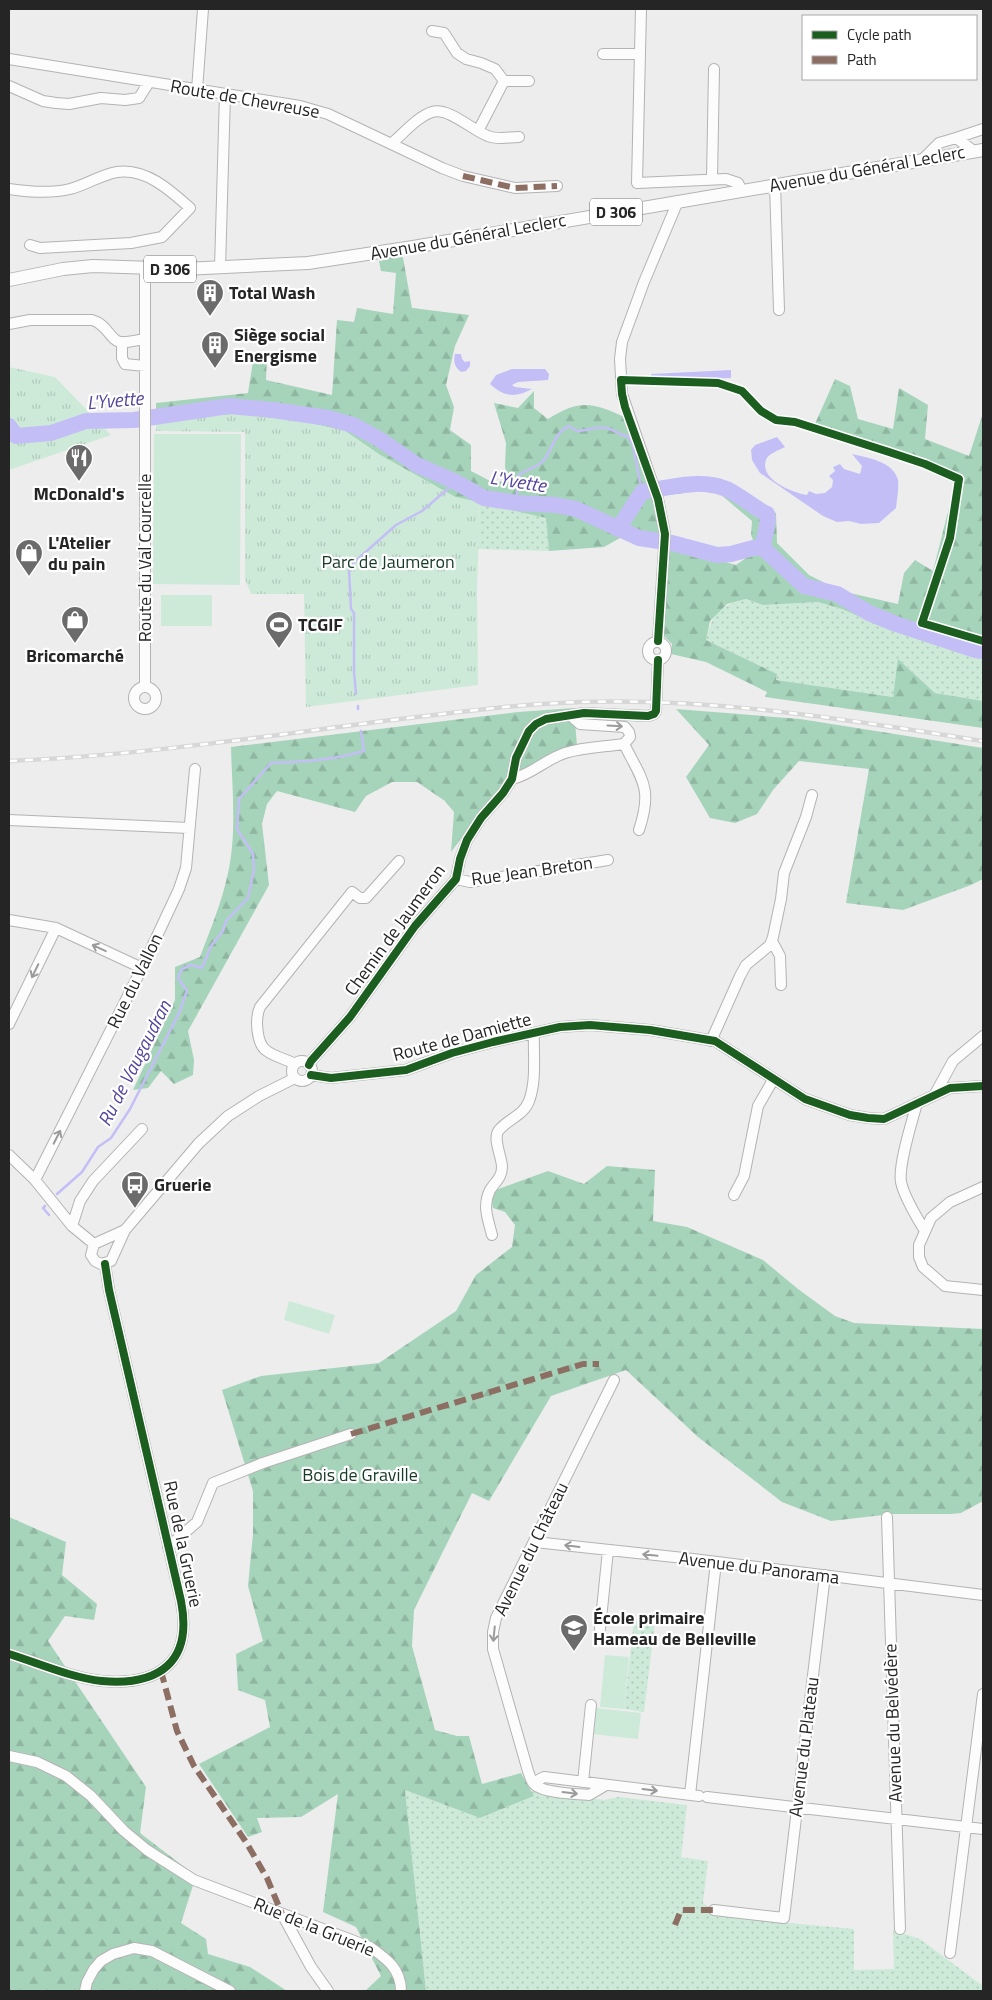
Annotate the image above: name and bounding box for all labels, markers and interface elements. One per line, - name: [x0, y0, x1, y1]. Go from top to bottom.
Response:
- legend: [802, 15, 977, 80]
- text: Cycle path: [847, 23, 912, 46]
- text: Path: [847, 48, 877, 71]
- street label: Route de Chevreuse: [168, 72, 322, 125]
- street label: Avenue du Général Leclerc: [767, 138, 967, 199]
- road number: D 306: [590, 198, 642, 226]
- street label: Avenue du Général Leclerc: [368, 206, 568, 267]
- road number: D 306: [144, 255, 196, 282]
- building icon: Total Wash: [195, 278, 225, 317]
- place label: Total Wash: [229, 279, 316, 306]
- place label: Siège social Energisme: [234, 321, 325, 369]
- building icon: Siège social Energisme: [200, 330, 230, 369]
- water label: L'Yvette: [86, 382, 146, 416]
- restaurant icon: McDonald's: [64, 443, 94, 482]
- water label: L'Yvette: [488, 462, 549, 499]
- street label: Route du Val Courcelle: [131, 474, 158, 642]
- place label: McDonald's: [33, 480, 125, 507]
- place label: L'Atelier du pain: [48, 529, 111, 577]
- shop icon: L'Atelier du pain: [14, 538, 44, 577]
- park label: Parc de Jaumeron: [321, 548, 455, 575]
- shop icon: Bricomarché: [60, 605, 90, 644]
- sports icon: TCGIF: [264, 610, 294, 649]
- place label: TCGIF: [298, 611, 343, 638]
- place label: Bricomarché: [26, 642, 124, 669]
- one-way arrow: [607, 722, 623, 731]
- street label: Rue Jean Breton: [470, 849, 594, 892]
- street label: Chemin de Jaumeron: [338, 858, 452, 1001]
- street label: Rue du Vallon: [100, 928, 169, 1033]
- one-way arrow: [92, 943, 107, 952]
- one-way arrow: [30, 964, 40, 979]
- water label: Ru de Vaugaudran: [89, 994, 178, 1131]
- street label: Route de Damiette: [390, 1005, 534, 1068]
- one-way arrow: [53, 1130, 62, 1145]
- bus stop icon: Gruerie: [120, 1170, 150, 1209]
- place label: Gruerie: [154, 1171, 211, 1198]
- park label: Bois de Graville: [302, 1461, 418, 1488]
- street label: Avenue du Château: [486, 1477, 575, 1620]
- street label: Rue de la Gruerie: [157, 1478, 210, 1610]
- one-way arrow: [564, 1541, 580, 1551]
- street label: Avenue du Panorama: [677, 1544, 841, 1591]
- one-way arrow: [643, 1550, 659, 1559]
- place label: École primaire Hameau de Belleville: [593, 1604, 756, 1652]
- school or university icon: École primaire Hameau de Belleville: [559, 1613, 589, 1652]
- one-way arrow: [489, 1625, 498, 1641]
- street label: Avenue du Belvédère: [876, 1643, 909, 1803]
- street label: Avenue du Plateau: [782, 1675, 826, 1819]
- one-way arrow: [642, 1785, 658, 1795]
- one-way arrow: [561, 1788, 577, 1798]
- street label: Rue de la Gruerie: [250, 1890, 379, 1963]

